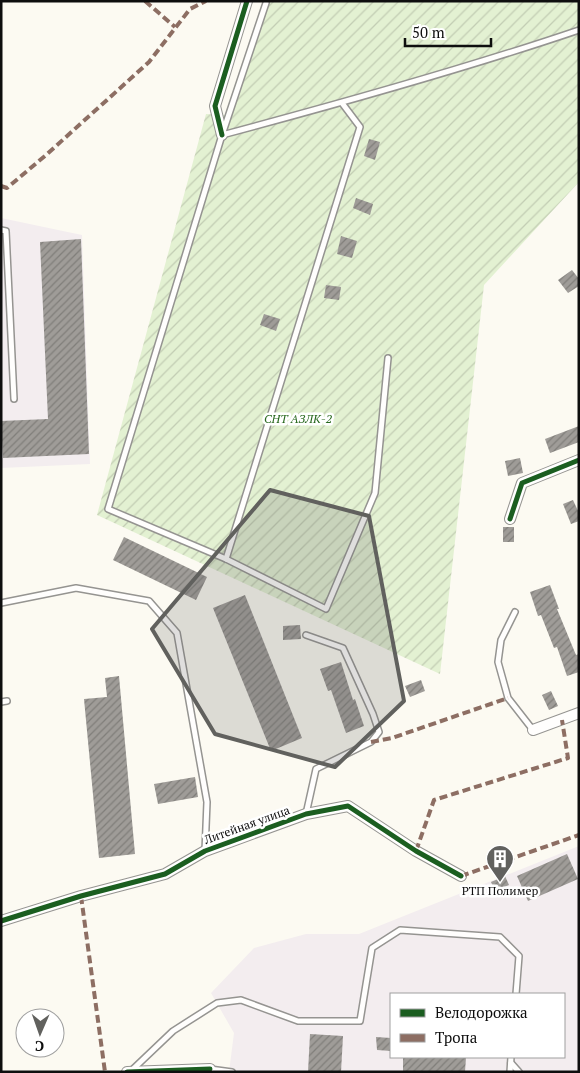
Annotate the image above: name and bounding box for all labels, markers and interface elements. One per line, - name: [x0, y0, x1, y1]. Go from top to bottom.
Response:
- scale bar: [405, 15, 491, 47]
- text: 50 m: [412, 22, 445, 42]
- park label: СНТ АЗЛК-2: [264, 411, 333, 426]
- street label: Литейная улица: [201, 802, 292, 847]
- building icon: РТП Полимер: [485, 844, 515, 883]
- place label: РТП Полимер: [462, 883, 538, 898]
- legend: [390, 993, 565, 1058]
- text: Велодорожка: [435, 1002, 528, 1022]
- north arrow: [15, 1008, 65, 1058]
- text: Тропа: [435, 1027, 478, 1047]
- text: С: [35, 1037, 44, 1056]

